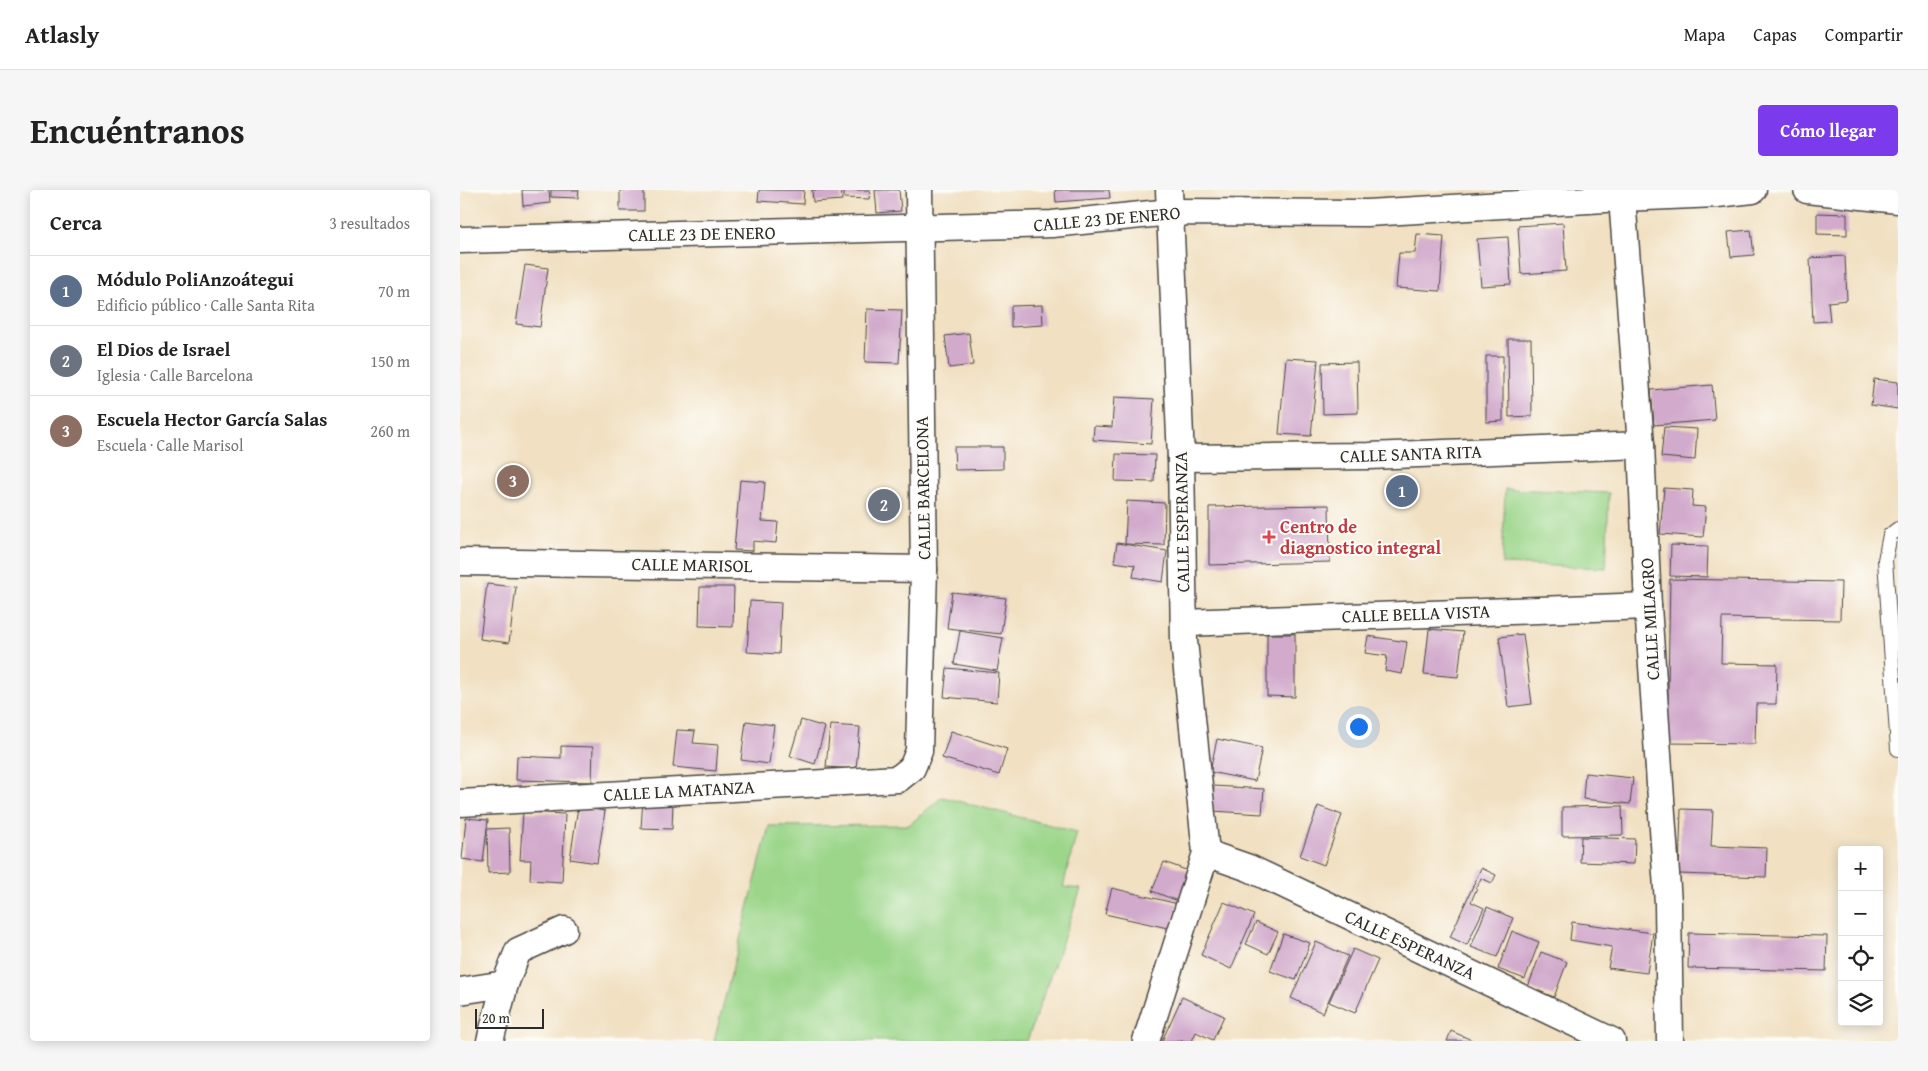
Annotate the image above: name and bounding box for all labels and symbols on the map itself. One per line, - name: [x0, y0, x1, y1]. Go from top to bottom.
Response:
- street label: CALLE 23 DE ENERO: [1032, 199, 1182, 238]
- street label: CALLE 23 DE ENERO: [628, 219, 776, 248]
- street label: CALLE BARCELONA: [908, 416, 937, 560]
- street label: CALLE SANTA RITA: [1340, 438, 1483, 469]
- street label: CALLE ESPERANZA: [1167, 451, 1196, 593]
- pin: 3: [497, 462, 529, 500]
- pin: 1: [1386, 472, 1418, 510]
- pin: 2: [868, 486, 900, 524]
- place label: Centro de diagnostico integral: [1280, 513, 1441, 561]
- marker: Centro de diagnostico integral: [1262, 530, 1276, 544]
- street label: CALLE MARISOL: [631, 550, 753, 579]
- street label: CALLE MILAGRO: [1633, 557, 1666, 681]
- street label: CALLE BELLA VISTA: [1341, 597, 1491, 630]
- your location: [1346, 714, 1372, 740]
- street label: CALLE LA MATANZA: [603, 773, 755, 808]
- street label: CALLE ESPERANZA: [1341, 903, 1480, 987]
- scale bar: [475, 1006, 544, 1029]

